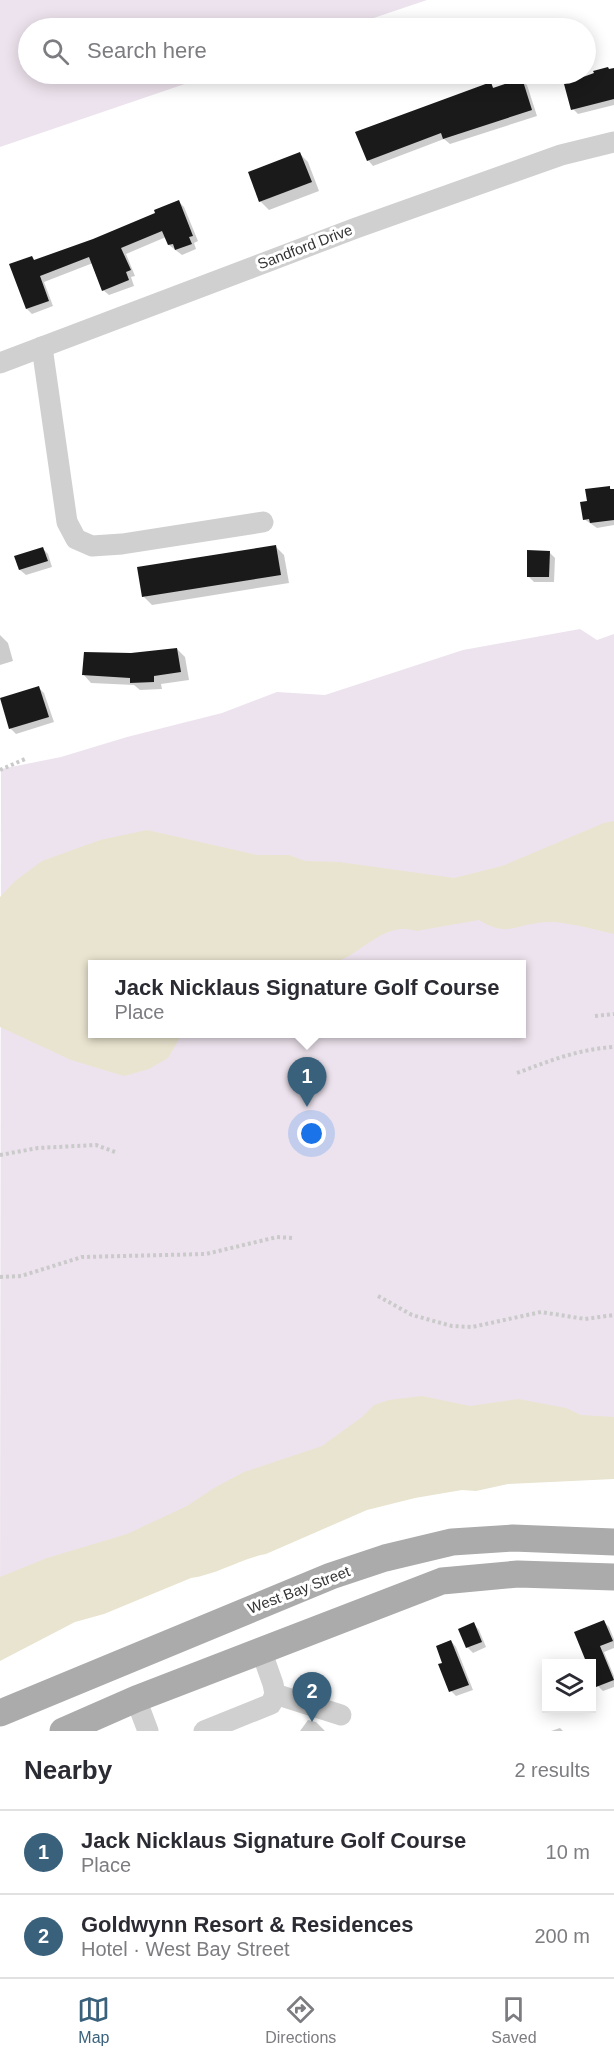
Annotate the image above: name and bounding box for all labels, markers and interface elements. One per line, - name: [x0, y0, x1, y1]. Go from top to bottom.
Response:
- search box: [18, 18, 596, 84]
- icon: search: [39, 35, 72, 68]
- text: Search here: [87, 38, 207, 63]
- street label: Sandford Drive: [255, 221, 355, 272]
- popup: [88, 960, 526, 1038]
- text: Jack Nicklaus Signature Golf Course: [114, 975, 500, 1000]
- text: Place: [114, 1001, 164, 1023]
- pin: 1: [288, 1058, 326, 1107]
- your location: [297, 1119, 326, 1148]
- street label: West Bay Street: [245, 1562, 353, 1617]
- map controls: [542, 1659, 596, 1713]
- button: layers: [542, 1659, 596, 1713]
- pin: 2: [292, 1672, 332, 1722]
- text: Nearby: [24, 1755, 112, 1785]
- text: 2 results: [514, 1759, 590, 1781]
- text: Jack Nicklaus Signature Golf Course: [81, 1828, 466, 1853]
- text: 1: [38, 1841, 49, 1863]
- text: 10 m: [546, 1841, 590, 1863]
- text: Place: [81, 1854, 131, 1876]
- text: Goldwynn Resort & Residences: [81, 1912, 414, 1937]
- text: 2: [38, 1925, 49, 1947]
- text: 200 m: [534, 1925, 590, 1947]
- text: Hotel · West Bay Street: [81, 1938, 290, 1960]
- tab: Map: [77, 1993, 110, 2047]
- tab: Directions: [265, 1993, 336, 2047]
- tab: Saved: [491, 1993, 537, 2047]

